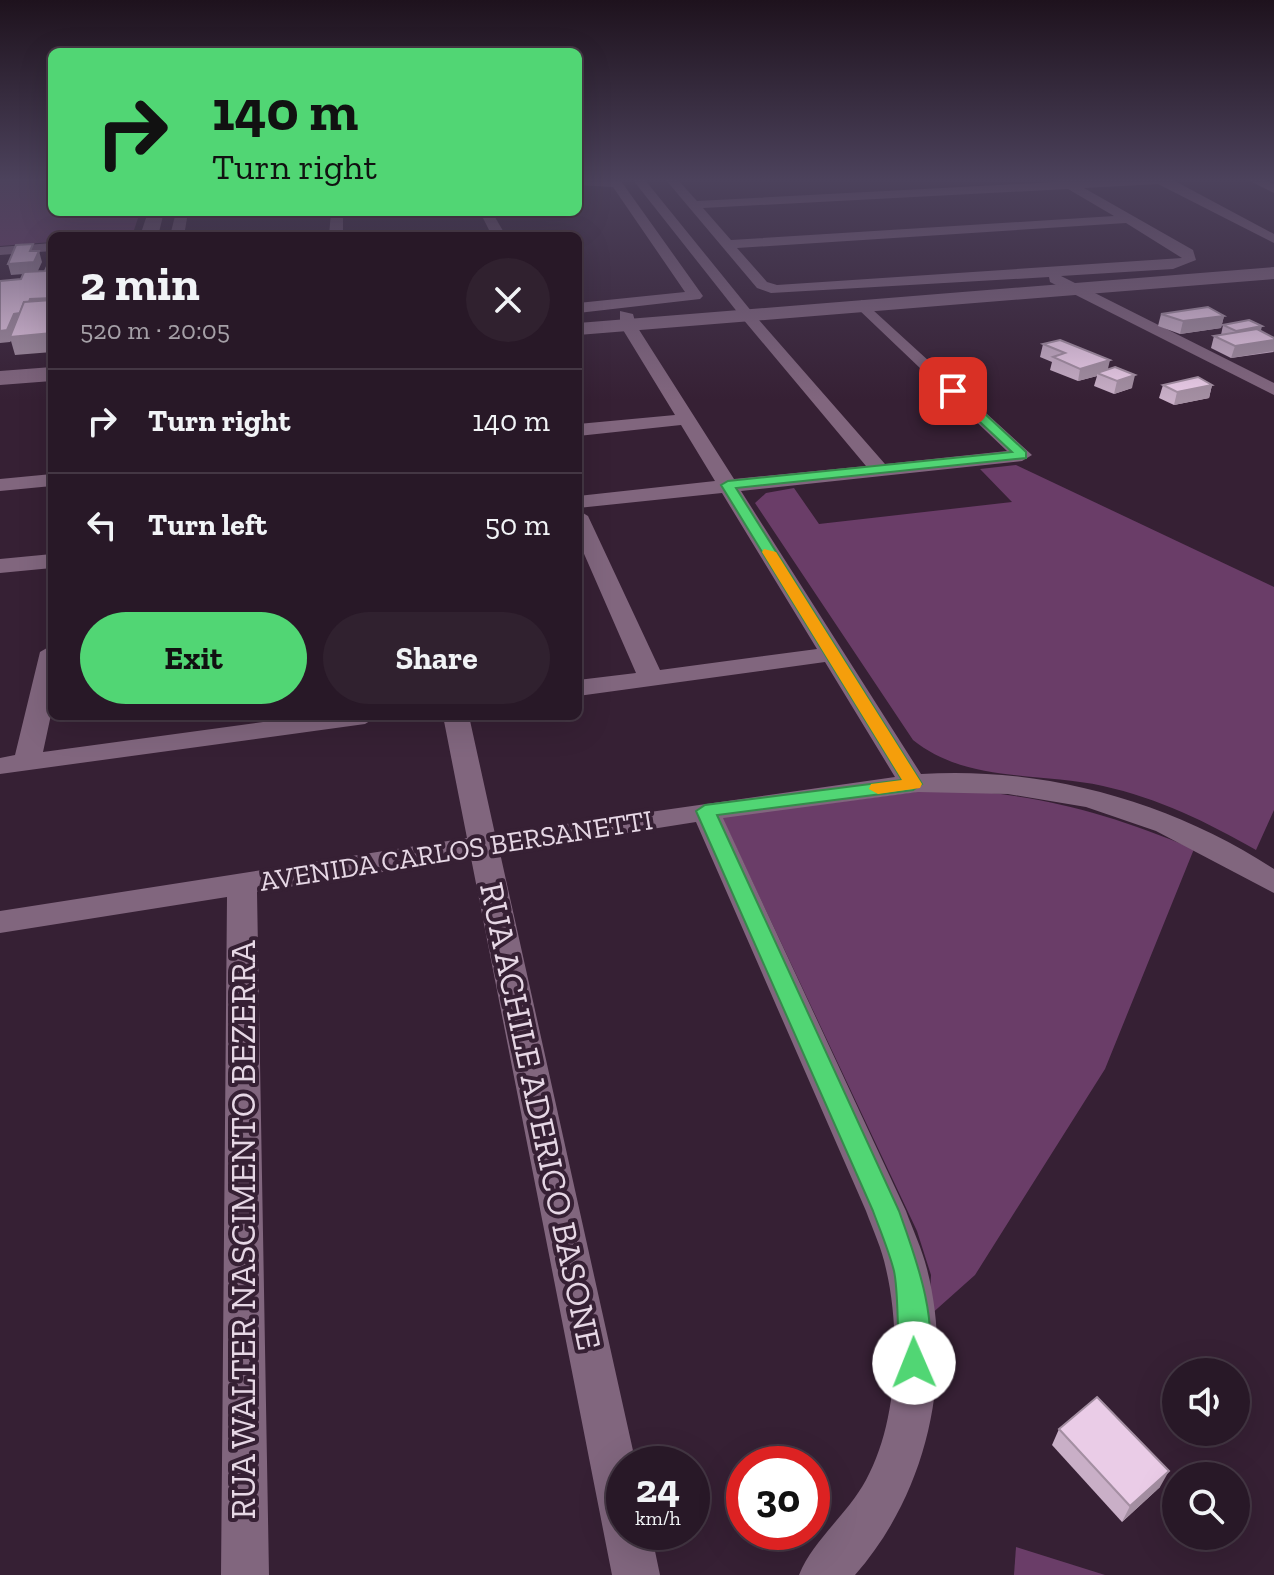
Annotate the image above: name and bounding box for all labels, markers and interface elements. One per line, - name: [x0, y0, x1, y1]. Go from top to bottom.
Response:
- text: 140 m: [212, 77, 358, 144]
- icon: right: [80, 80, 184, 184]
- text: Turn right: [212, 145, 377, 188]
- text: 2 min: [80, 255, 200, 312]
- button: close: [466, 258, 550, 342]
- text: 520 m · 20:05: [80, 314, 230, 346]
- pin: [919, 357, 987, 425]
- icon: arrive: [931, 369, 975, 413]
- icon: right: [80, 399, 124, 443]
- text: Turn right: [148, 403, 290, 439]
- text: 140 m: [472, 403, 550, 439]
- icon: left: [80, 503, 124, 547]
- text: Turn left: [148, 507, 267, 543]
- text: 50 m: [485, 507, 550, 543]
- button: Exit: [80, 612, 307, 704]
- button: Share: [323, 612, 550, 704]
- street label: AVENIDA CARLOS BERSANETTI: [257, 803, 655, 898]
- street label: RUA ACHILE ADERICO BASONE: [471, 879, 610, 1354]
- street label: RUA WALTER NASCIMENTO BEZERRA: [223, 939, 264, 1520]
- position arrow: [872, 1321, 956, 1405]
- map controls: [1162, 1358, 1250, 1550]
- button: sound: [1162, 1358, 1250, 1446]
- speed limit sign: 30: [726, 1446, 830, 1550]
- button: search: [1162, 1462, 1250, 1550]
- text: 24: [636, 1464, 680, 1512]
- text: km/h: [635, 1506, 681, 1530]

